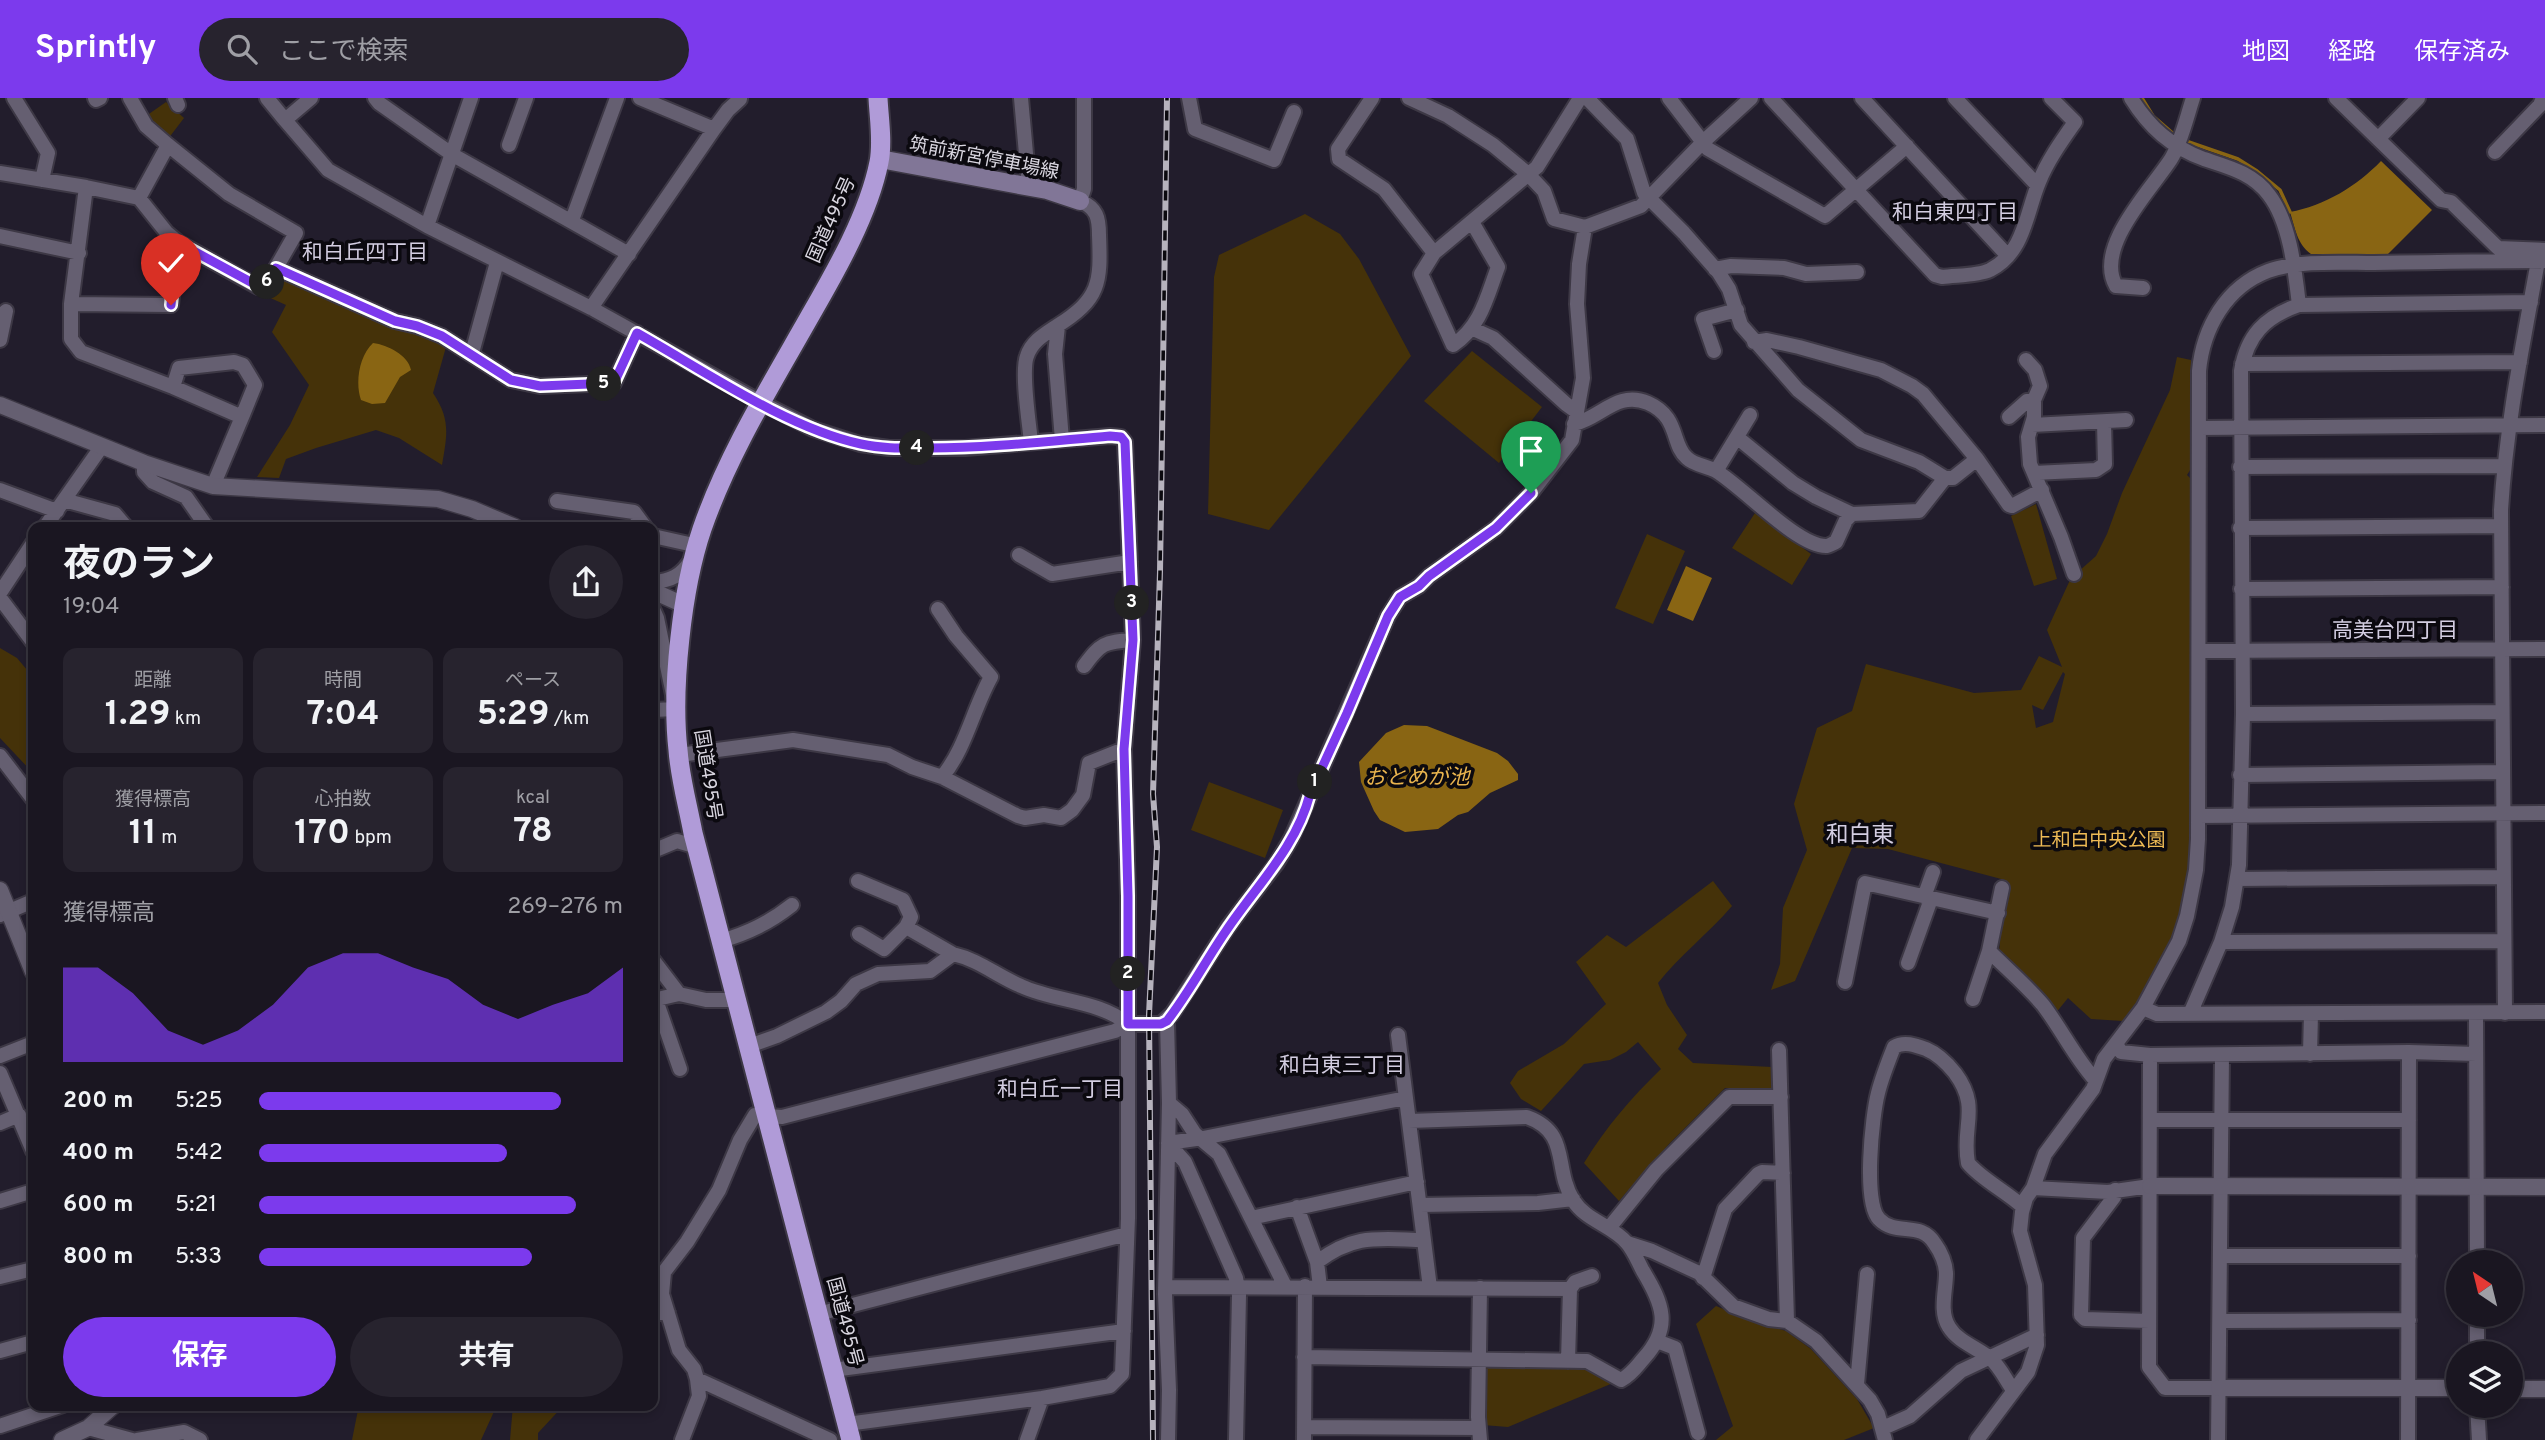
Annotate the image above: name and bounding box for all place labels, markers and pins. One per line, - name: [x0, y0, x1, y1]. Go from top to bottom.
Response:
- pin: [141, 233, 201, 305]
- pin: 6: [250, 264, 284, 300]
- pin: 5: [586, 366, 622, 402]
- pin: [1501, 421, 1561, 493]
- pin: 4: [900, 430, 934, 466]
- pin: 3: [1114, 586, 1150, 620]
- pin: 1: [1298, 764, 1332, 800]
- pin: 2: [1110, 956, 1146, 992]

